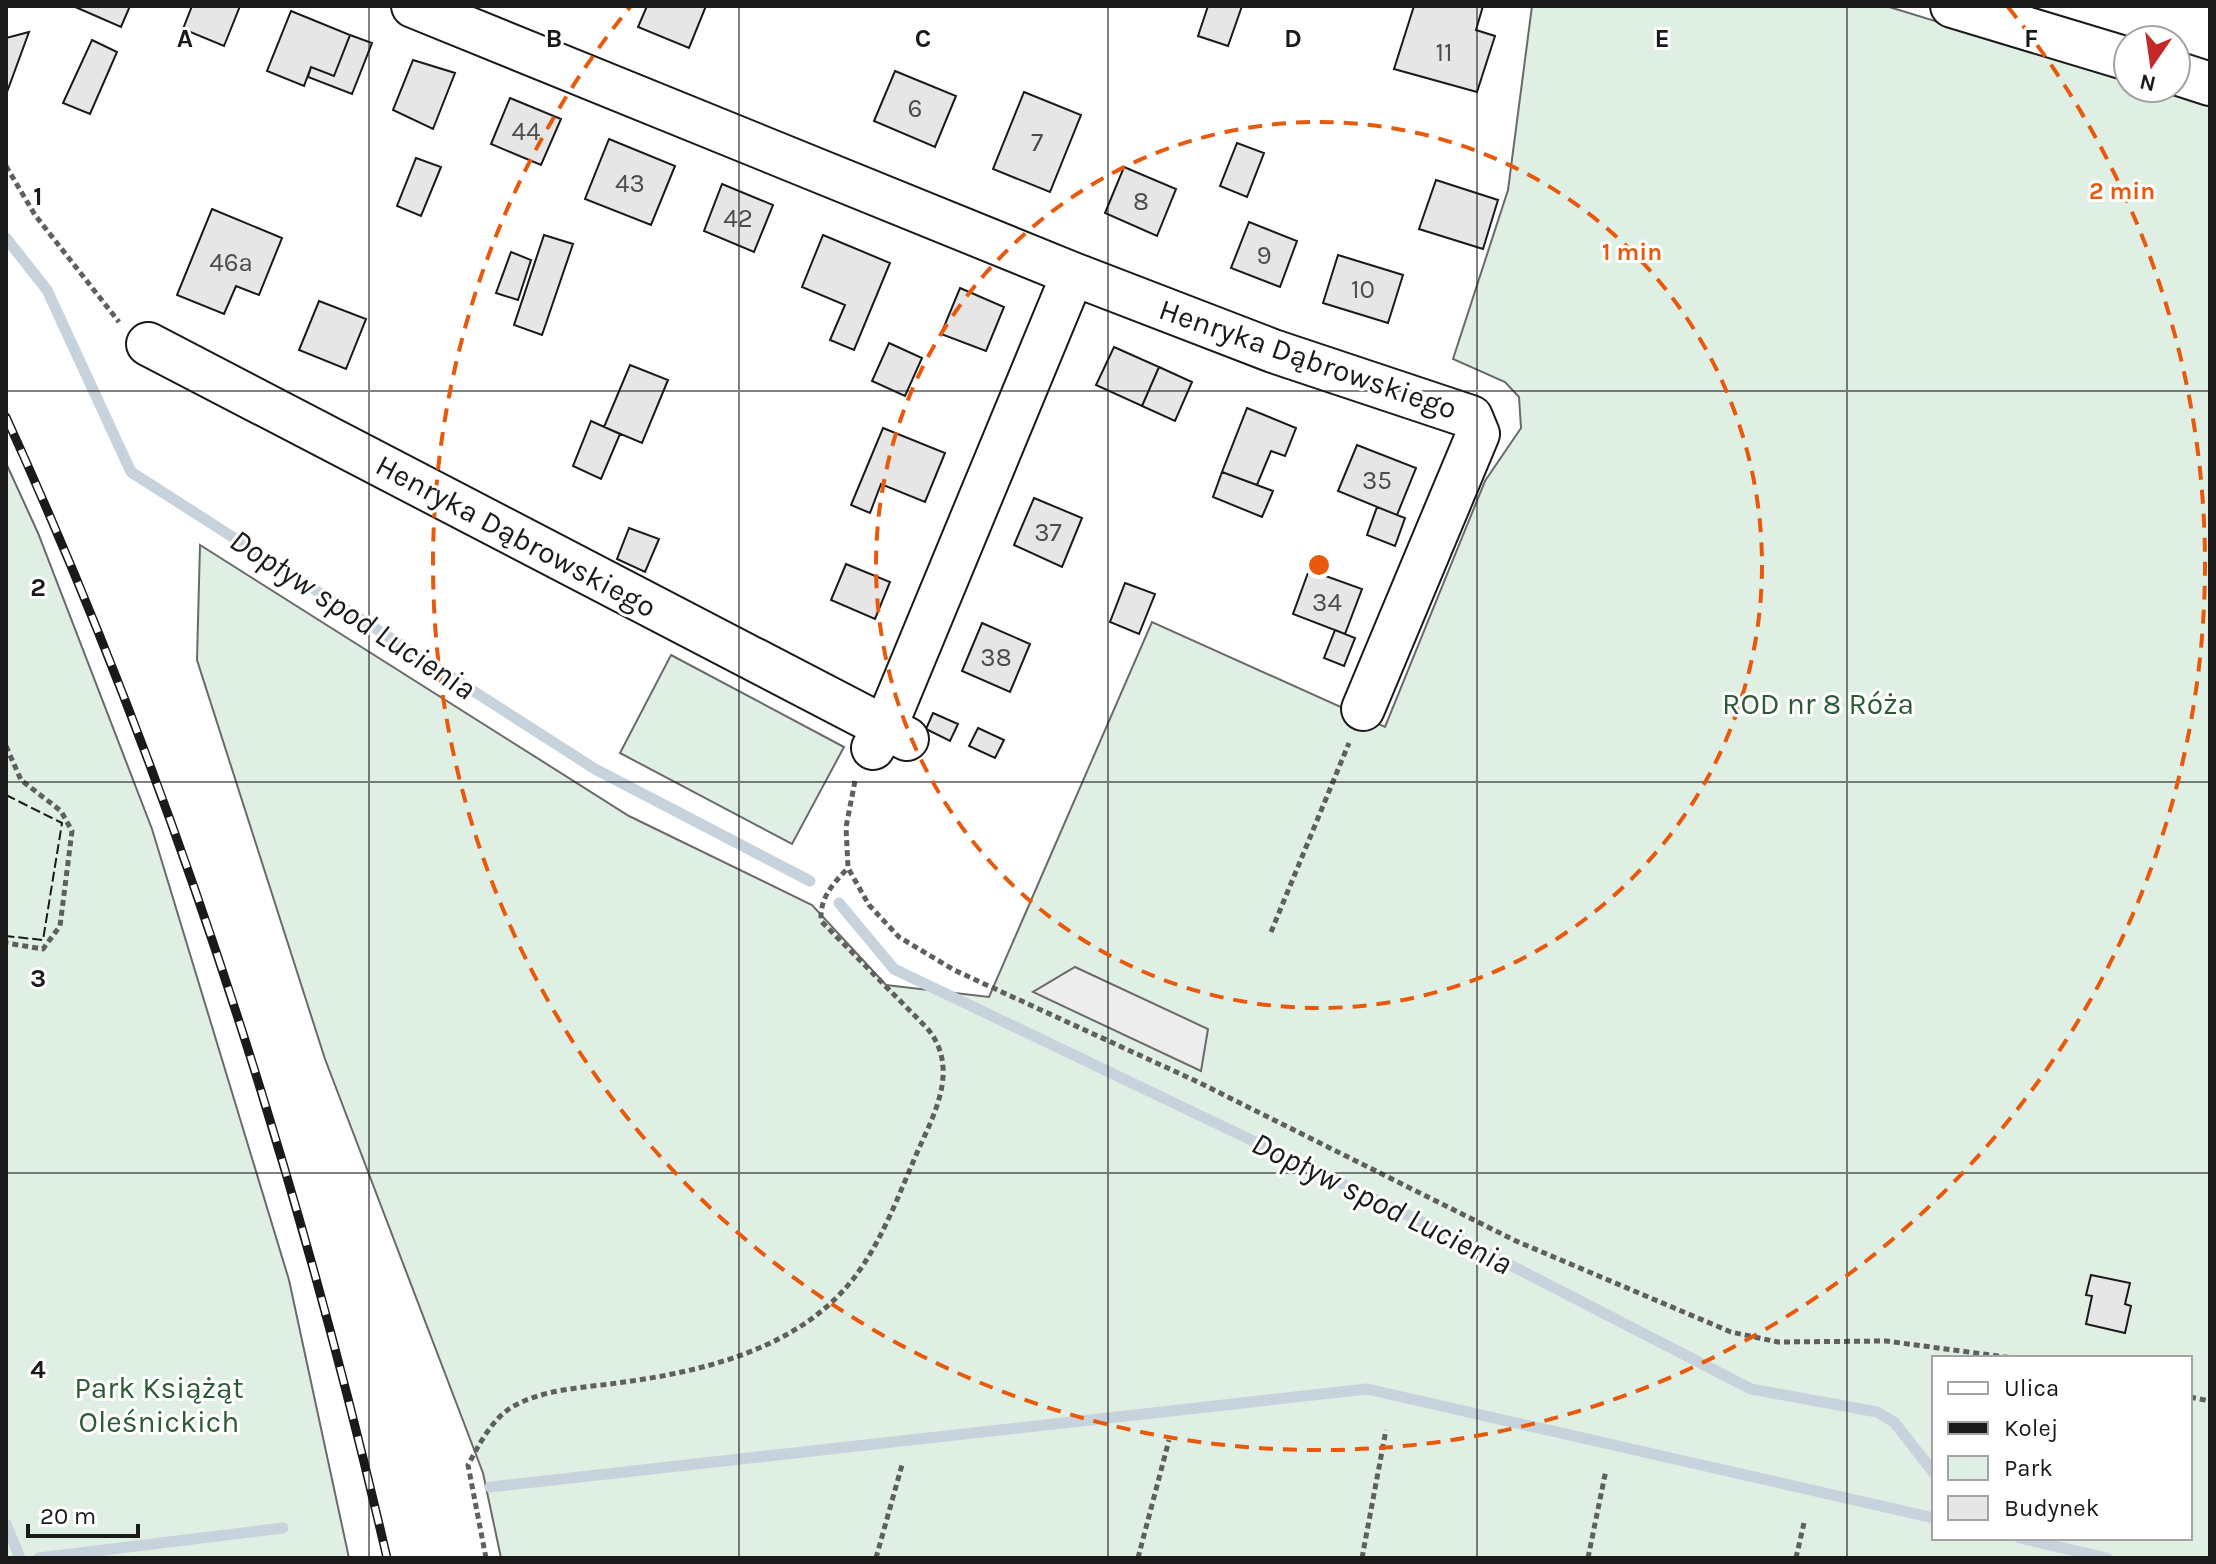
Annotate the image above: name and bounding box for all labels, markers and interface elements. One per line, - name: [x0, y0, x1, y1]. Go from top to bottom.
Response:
- text: A: [177, 23, 193, 54]
- text: B: [546, 23, 562, 54]
- text: C: [915, 23, 931, 54]
- text: D: [1284, 23, 1302, 54]
- text: E: [1654, 23, 1670, 54]
- text: F: [2024, 23, 2038, 54]
- north arrow: [2112, 24, 2192, 104]
- house number: 11: [1435, 37, 1453, 68]
- text: N: [2137, 68, 2158, 97]
- house number: 6: [908, 93, 922, 124]
- house number: 44: [511, 116, 541, 147]
- house number: 7: [1031, 127, 1043, 158]
- house number: 43: [615, 168, 645, 199]
- text: 2 min: [2089, 177, 2155, 205]
- text: 1: [33, 181, 43, 212]
- house number: 8: [1133, 186, 1149, 217]
- house number: 42: [723, 203, 753, 234]
- text: 1 min: [1602, 238, 1662, 266]
- house number: 9: [1256, 240, 1272, 271]
- house number: 46a: [209, 247, 253, 278]
- house number: 10: [1351, 274, 1375, 305]
- street label: Henryka Dąbrowskiego: [1154, 291, 1462, 427]
- street label: Henryka Dąbrowskiego: [370, 447, 662, 625]
- house number: 35: [1362, 465, 1392, 496]
- house number: 37: [1034, 517, 1062, 548]
- water label: Dopływ spod Lucienia: [223, 521, 482, 707]
- centre of rings: [1305, 551, 1333, 579]
- text: 2: [30, 572, 46, 603]
- house number: 34: [1312, 587, 1342, 618]
- house number: 38: [980, 642, 1012, 673]
- park label: ROD nr 8 Róża: [1722, 686, 1914, 722]
- text: 3: [30, 963, 46, 994]
- water label: Dopływ spod Lucienia: [1246, 1124, 1518, 1283]
- text: 4: [30, 1354, 46, 1385]
- legend: [1932, 1356, 2192, 1540]
- park label: Park Książąt Oleśnickich: [74, 1370, 244, 1440]
- text: Ulica: [2004, 1374, 2059, 1402]
- text: Kolej: [2004, 1414, 2058, 1442]
- text: Park: [2004, 1454, 2053, 1482]
- scale bar: [28, 1488, 138, 1538]
- text: Budynek: [2004, 1494, 2099, 1522]
- text: 20 m: [40, 1502, 96, 1530]

